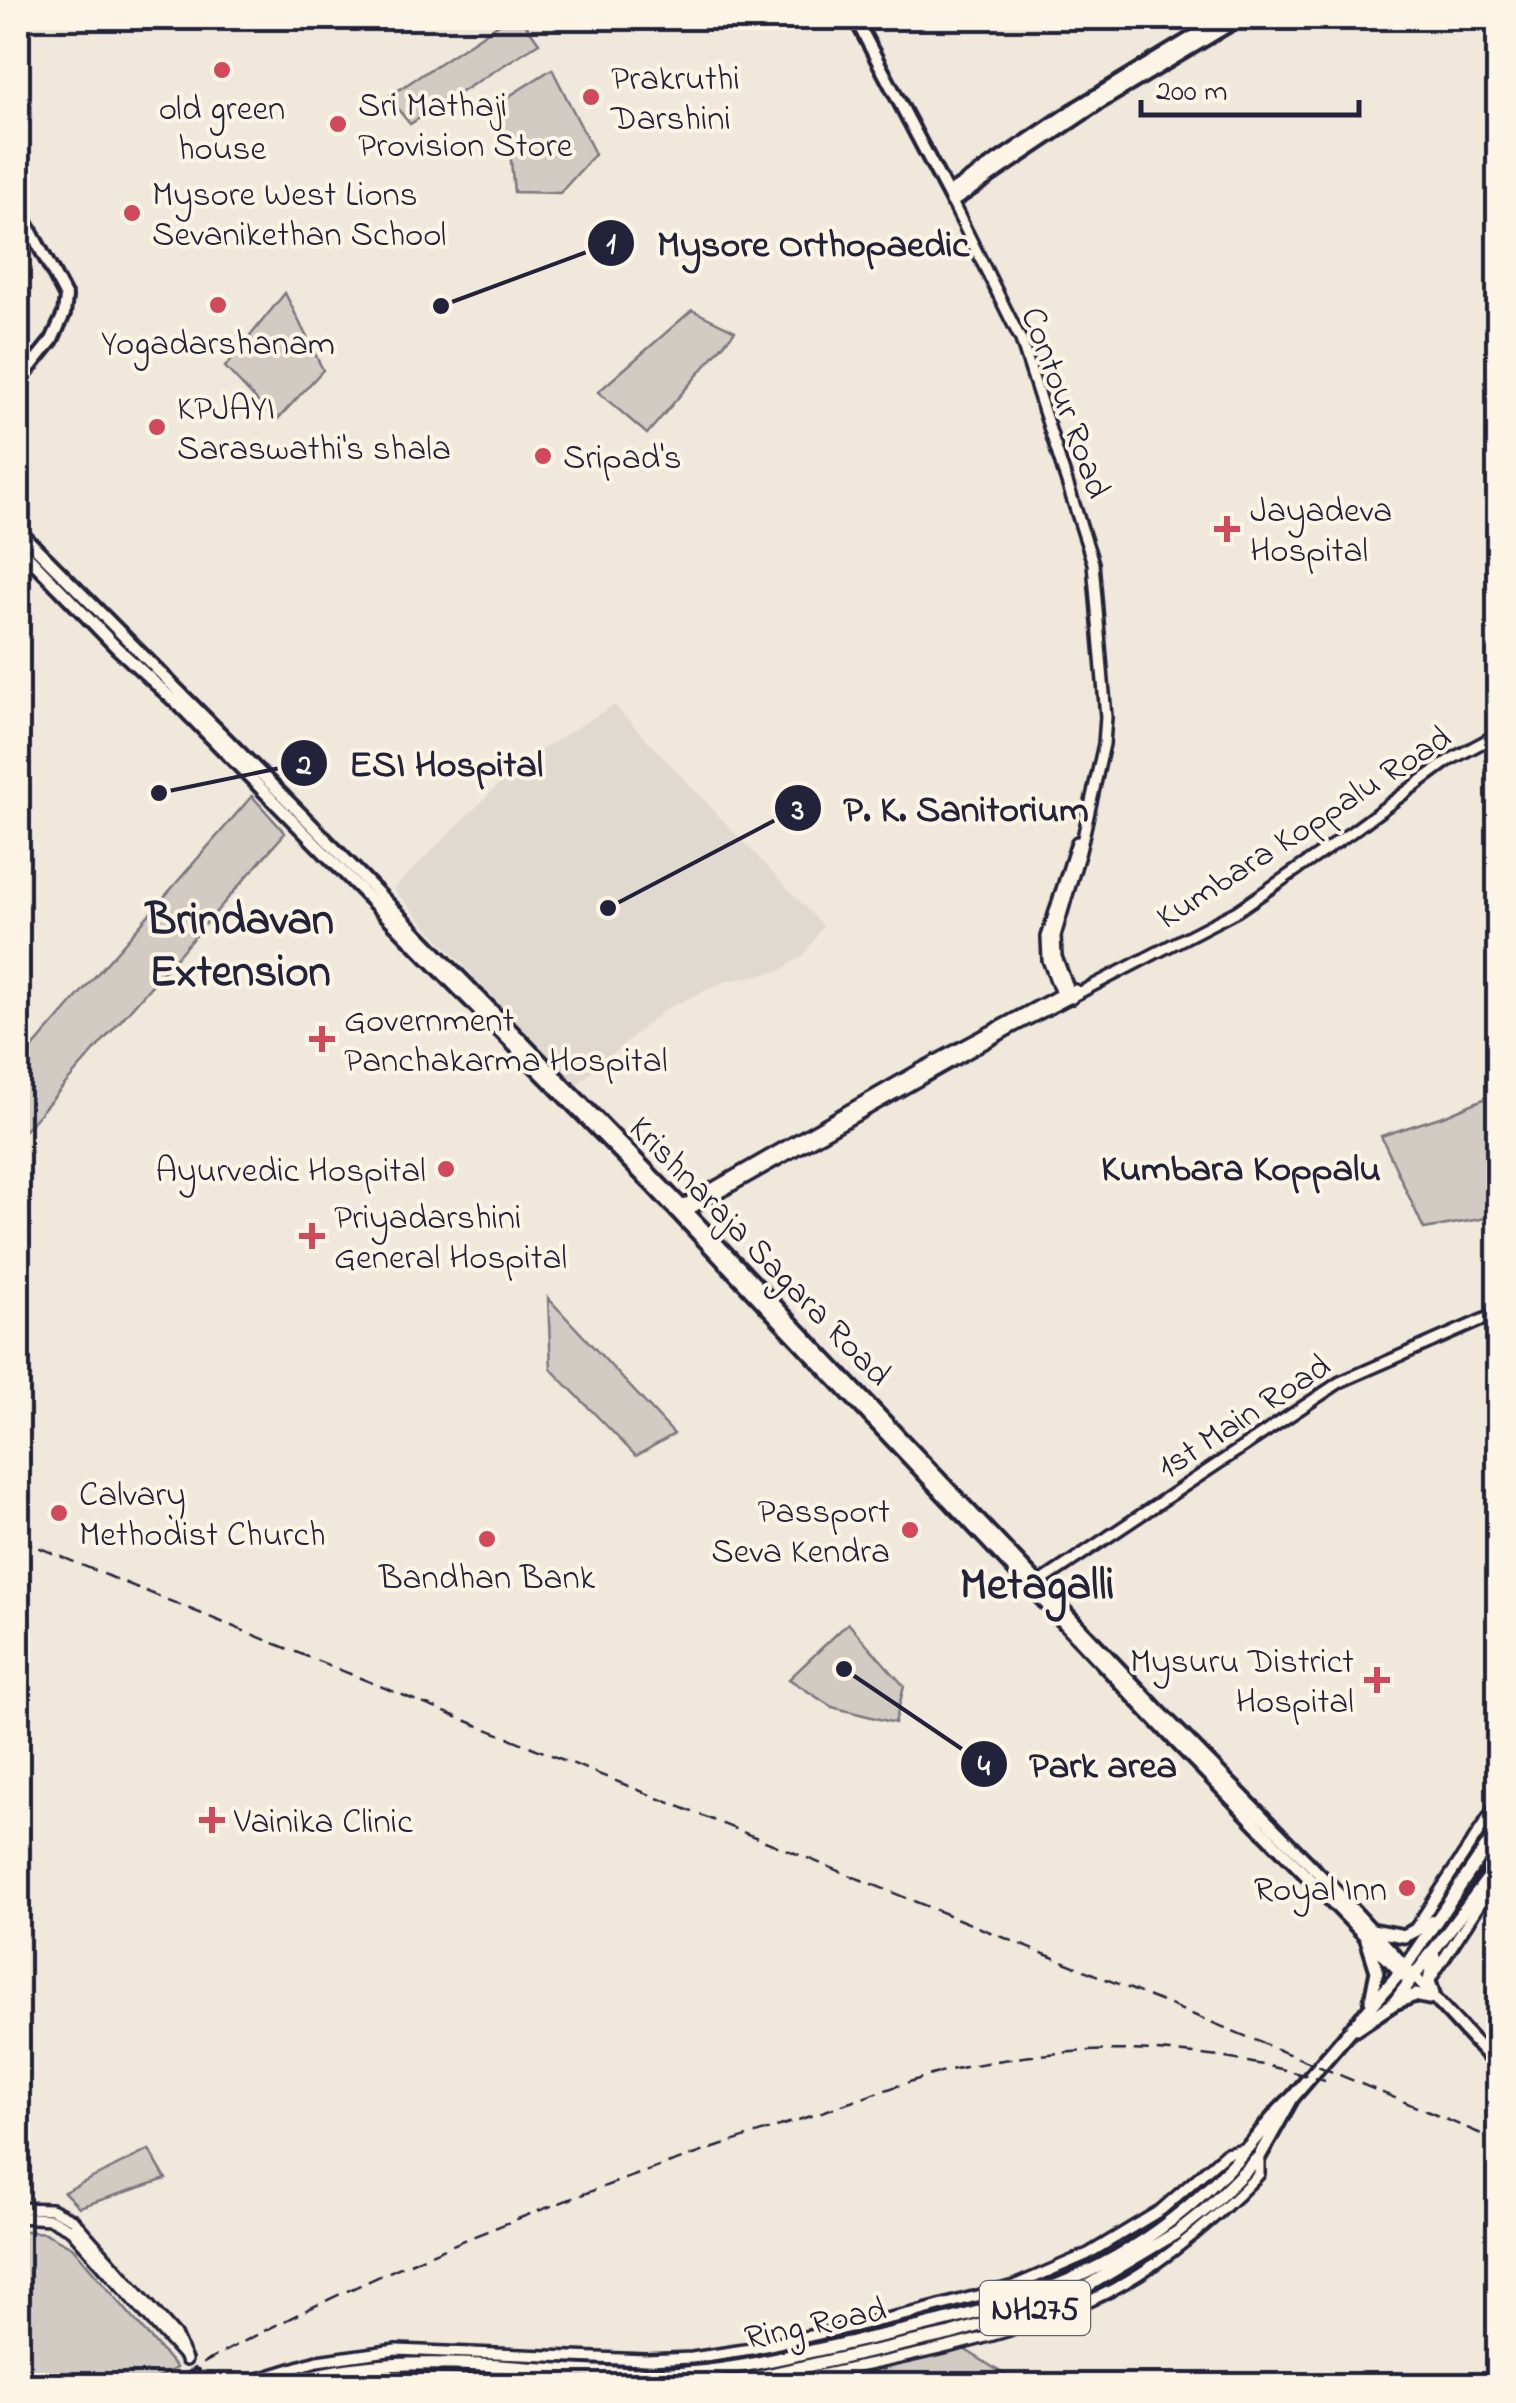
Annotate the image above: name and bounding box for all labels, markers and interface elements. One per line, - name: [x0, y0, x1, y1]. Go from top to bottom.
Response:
- place label: Prakruthi Darshini: [610, 55, 740, 146]
- scale bar: [1141, 55, 1358, 117]
- marker: old green house: [211, 59, 233, 81]
- text: 200 m: [1156, 71, 1228, 115]
- place label: Sri Mathaji Provision Store: [358, 82, 573, 173]
- place label: old green house: [159, 85, 285, 176]
- marker: Prakruthi Darshini: [580, 86, 602, 108]
- marker: Sri Mathaji Provision Store: [327, 113, 349, 135]
- place label: Mysore West Lions Sevanikethan School: [152, 171, 446, 262]
- marker: Mysore West Lions Sevanikethan School: [121, 202, 143, 224]
- callout: Mysore Orthopaedic: [586, 209, 989, 277]
- text: Mysore Orthopaedic: [657, 219, 970, 275]
- text: 1: [606, 224, 616, 268]
- marker: Yogadarshanam: [207, 294, 229, 316]
- street label: Contour Road: [1005, 300, 1122, 506]
- place label: Yogadarshanam: [101, 320, 335, 371]
- place label: KPJAYI Saraswathi's shala: [177, 385, 451, 476]
- marker: KPJAYI Saraswathi's shala: [146, 416, 168, 438]
- place label: Sripad's: [563, 434, 682, 485]
- marker: Sripad's: [532, 445, 554, 467]
- place label: Jayadeva Hospital: [1250, 487, 1392, 578]
- marker: Jayadeva Hospital: [1214, 516, 1240, 542]
- street label: Kumbara Koppalu Road: [1147, 714, 1463, 944]
- callout: ESI Hospital: [279, 729, 564, 797]
- text: ESI Hospital: [349, 739, 543, 795]
- text: 2: [296, 745, 312, 789]
- callout: P. K. Sanitorium: [773, 774, 1109, 842]
- text: P. K. Sanitorium: [843, 784, 1089, 840]
- text: 3: [791, 790, 804, 834]
- district label: Brindavan Extension: [144, 889, 334, 1007]
- place label: Government Panchakarma Hospital: [344, 997, 668, 1088]
- marker: Government Panchakarma Hospital: [309, 1026, 335, 1052]
- street label: Krishnaraja Sagara Road: [615, 1105, 902, 1400]
- district label: Kumbara Koppalu: [1101, 1143, 1381, 1199]
- place label: Ayurvedic Hospital: [155, 1147, 426, 1198]
- marker: Ayurvedic Hospital: [435, 1158, 457, 1180]
- place label: Priyadarshini General Hospital: [334, 1194, 567, 1285]
- marker: Priyadarshini General Hospital: [299, 1223, 325, 1249]
- street label: 1st Main Road: [1148, 1343, 1342, 1493]
- place label: Calvary Methodist Church: [79, 1471, 326, 1562]
- place label: Passport Seva Kendra: [711, 1488, 890, 1579]
- marker: Calvary Methodist Church: [48, 1502, 70, 1524]
- marker: Passport Seva Kendra: [899, 1519, 921, 1541]
- marker: Bandhan Bank: [476, 1528, 498, 1550]
- place label: Bandhan Bank: [378, 1554, 596, 1605]
- district label: Metagalli: [960, 1554, 1114, 1622]
- place label: Mysuru District Hospital: [1130, 1638, 1354, 1729]
- marker: Mysuru District Hospital: [1364, 1667, 1390, 1693]
- callout: Park area: [959, 1730, 1197, 1798]
- text: Park area: [1029, 1740, 1177, 1796]
- text: 4: [978, 1746, 991, 1790]
- place label: Vainika Clinic: [233, 1798, 413, 1849]
- marker: Vainika Clinic: [199, 1807, 225, 1833]
- place label: Royal Inn: [1254, 1866, 1387, 1917]
- marker: Royal Inn: [1396, 1877, 1418, 1899]
- road number: NH275: [980, 2281, 1090, 2335]
- street label: Ring Road: [740, 2286, 891, 2365]

